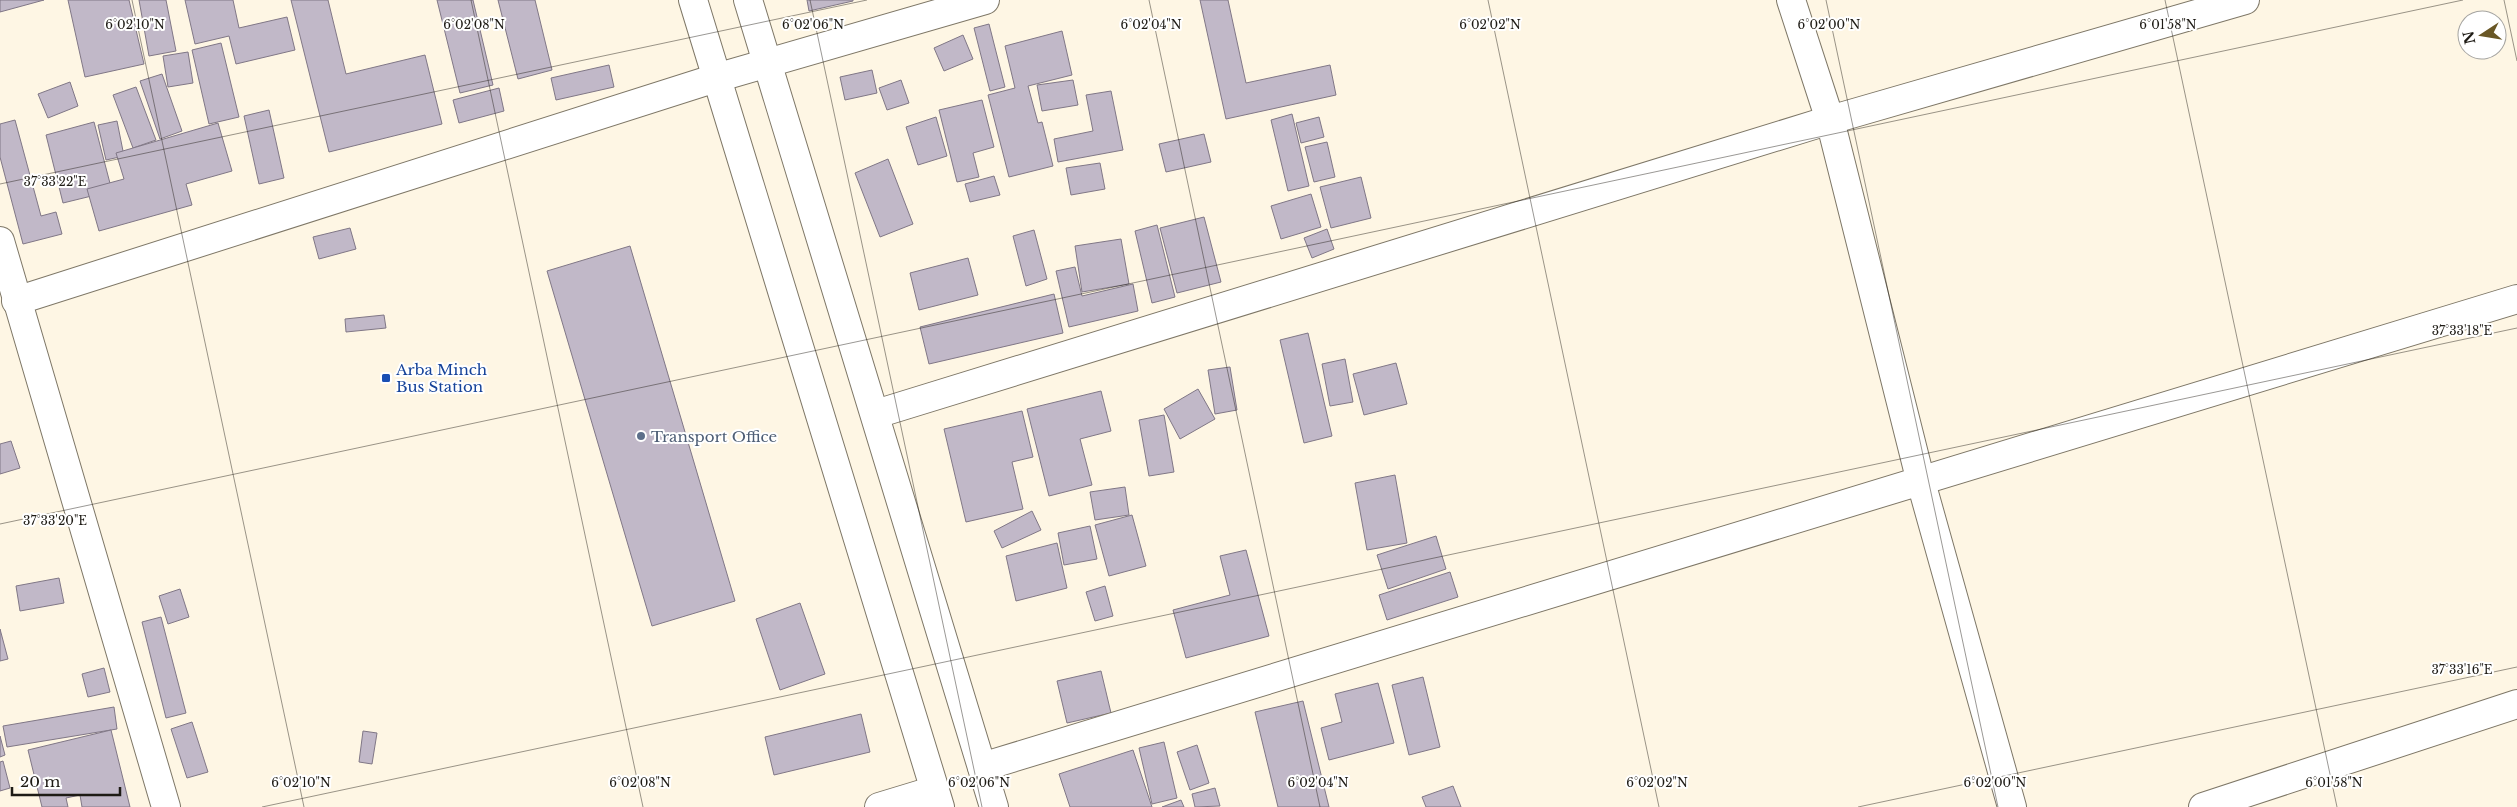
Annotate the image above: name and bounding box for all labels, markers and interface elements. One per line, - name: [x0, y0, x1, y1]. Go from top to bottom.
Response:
- north arrow: [2457, 10, 2507, 60]
- text: 6°02'10"N: [105, 17, 165, 32]
- text: 6°02'08"N: [443, 17, 505, 32]
- text: 6°02'06"N: [782, 17, 844, 32]
- text: 6°02'04"N: [1120, 17, 1182, 32]
- text: 6°02'02"N: [1459, 17, 1521, 32]
- text: 6°02'00"N: [1798, 17, 1861, 32]
- text: 6°01'58"N: [2139, 17, 2197, 32]
- text: N: [2459, 29, 2479, 46]
- text: 37°33'22"E: [24, 174, 87, 189]
- text: 37°33'18"E: [2432, 323, 2493, 338]
- place label: Arba Minch Bus Station: [395, 360, 487, 396]
- marker: Arba Minch Bus Station: [380, 372, 392, 384]
- place label: Transport Office: [651, 427, 777, 446]
- marker: Transport Office: [635, 430, 647, 442]
- text: 37°33'20"E: [23, 513, 87, 528]
- text: 37°33'16"E: [2431, 662, 2493, 677]
- scale bar: [12, 764, 120, 796]
- text: 20 m: [20, 772, 60, 791]
- text: 6°02'10"N: [271, 775, 331, 790]
- text: 6°02'08"N: [609, 775, 671, 790]
- text: 6°02'06"N: [948, 775, 1010, 790]
- text: 6°02'04"N: [1287, 775, 1349, 790]
- text: 6°02'02"N: [1626, 775, 1688, 790]
- text: 6°02'00"N: [1964, 775, 2027, 790]
- text: 6°01'58"N: [2305, 775, 2363, 790]

